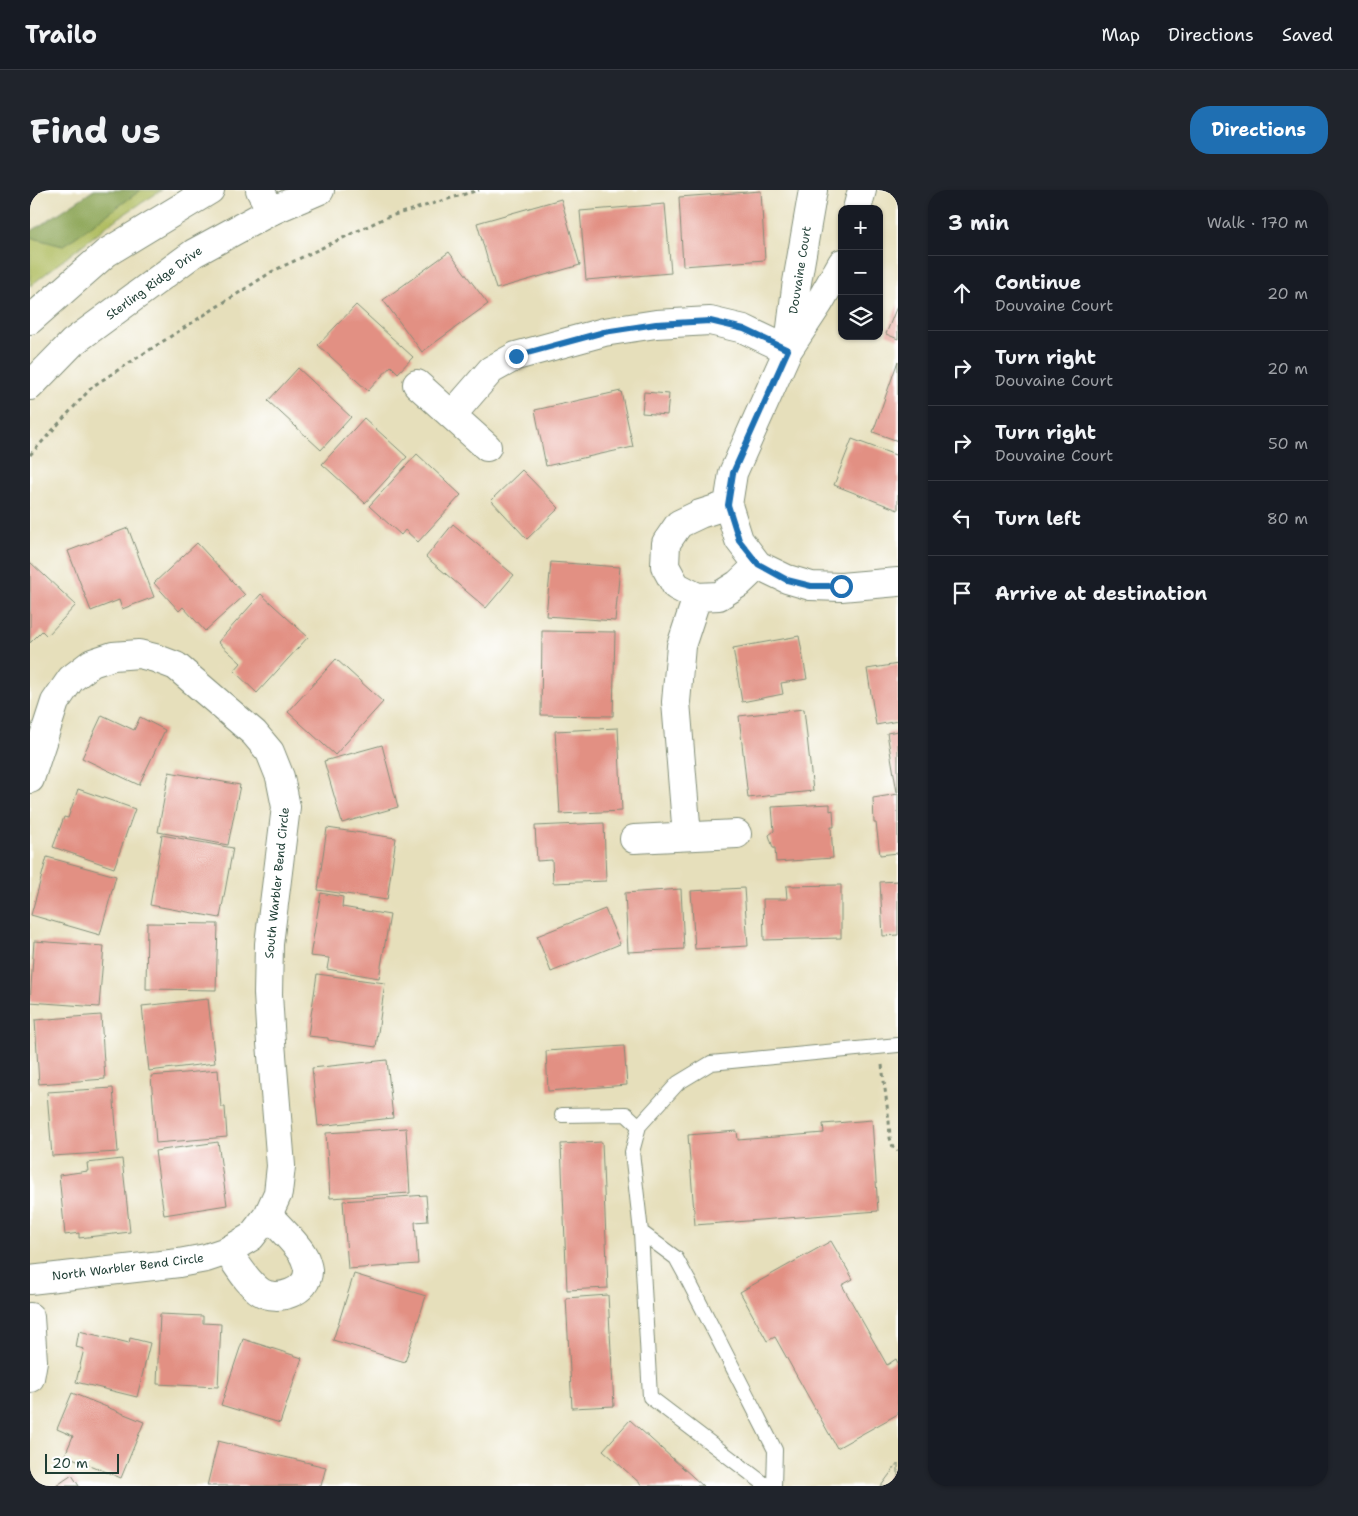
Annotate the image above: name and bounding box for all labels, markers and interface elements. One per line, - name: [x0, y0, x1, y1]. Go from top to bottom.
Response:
- text: Trailo: [25, 19, 97, 51]
- text: Map: [1102, 23, 1140, 47]
- text: Directions: [1168, 23, 1254, 47]
- text: Saved: [1282, 23, 1333, 47]
- button: Directions: [1190, 106, 1328, 154]
- text: Find us: [30, 107, 161, 154]
- map controls: [838, 205, 883, 340]
- button: +: [838, 205, 883, 250]
- text: 3 min: [948, 209, 1009, 237]
- text: Walk · 170 m: [1207, 212, 1308, 233]
- street label: Douvaine Court: [785, 225, 815, 315]
- street label: Sterling Ridge Drive: [103, 242, 206, 323]
- button: −: [838, 250, 883, 295]
- text: Continue: [995, 270, 1081, 295]
- icon: ahead: [948, 279, 976, 307]
- text: 20 m: [1267, 283, 1308, 304]
- button: layers: [838, 295, 883, 340]
- text: Douvaine Court: [995, 295, 1113, 316]
- route end: [505, 345, 528, 368]
- text: Turn right: [995, 345, 1096, 370]
- icon: right: [948, 354, 976, 382]
- text: 20 m: [1267, 358, 1308, 379]
- text: Douvaine Court: [995, 370, 1113, 391]
- text: Turn right: [995, 420, 1096, 445]
- icon: right: [948, 429, 976, 457]
- text: 50 m: [1268, 433, 1308, 454]
- text: Douvaine Court: [995, 445, 1113, 466]
- icon: left: [948, 504, 976, 532]
- text: Turn left: [995, 506, 1081, 531]
- text: 80 m: [1267, 508, 1308, 529]
- route start: [830, 575, 853, 598]
- icon: arrive: [948, 579, 976, 607]
- text: Arrive at destination: [995, 581, 1207, 606]
- street label: South Warbler Bend Circle: [261, 806, 293, 959]
- street label: North Warbler Bend Circle: [51, 1250, 205, 1284]
- scale bar: [45, 1451, 119, 1474]
- text: 20 m: [52, 1454, 88, 1472]

